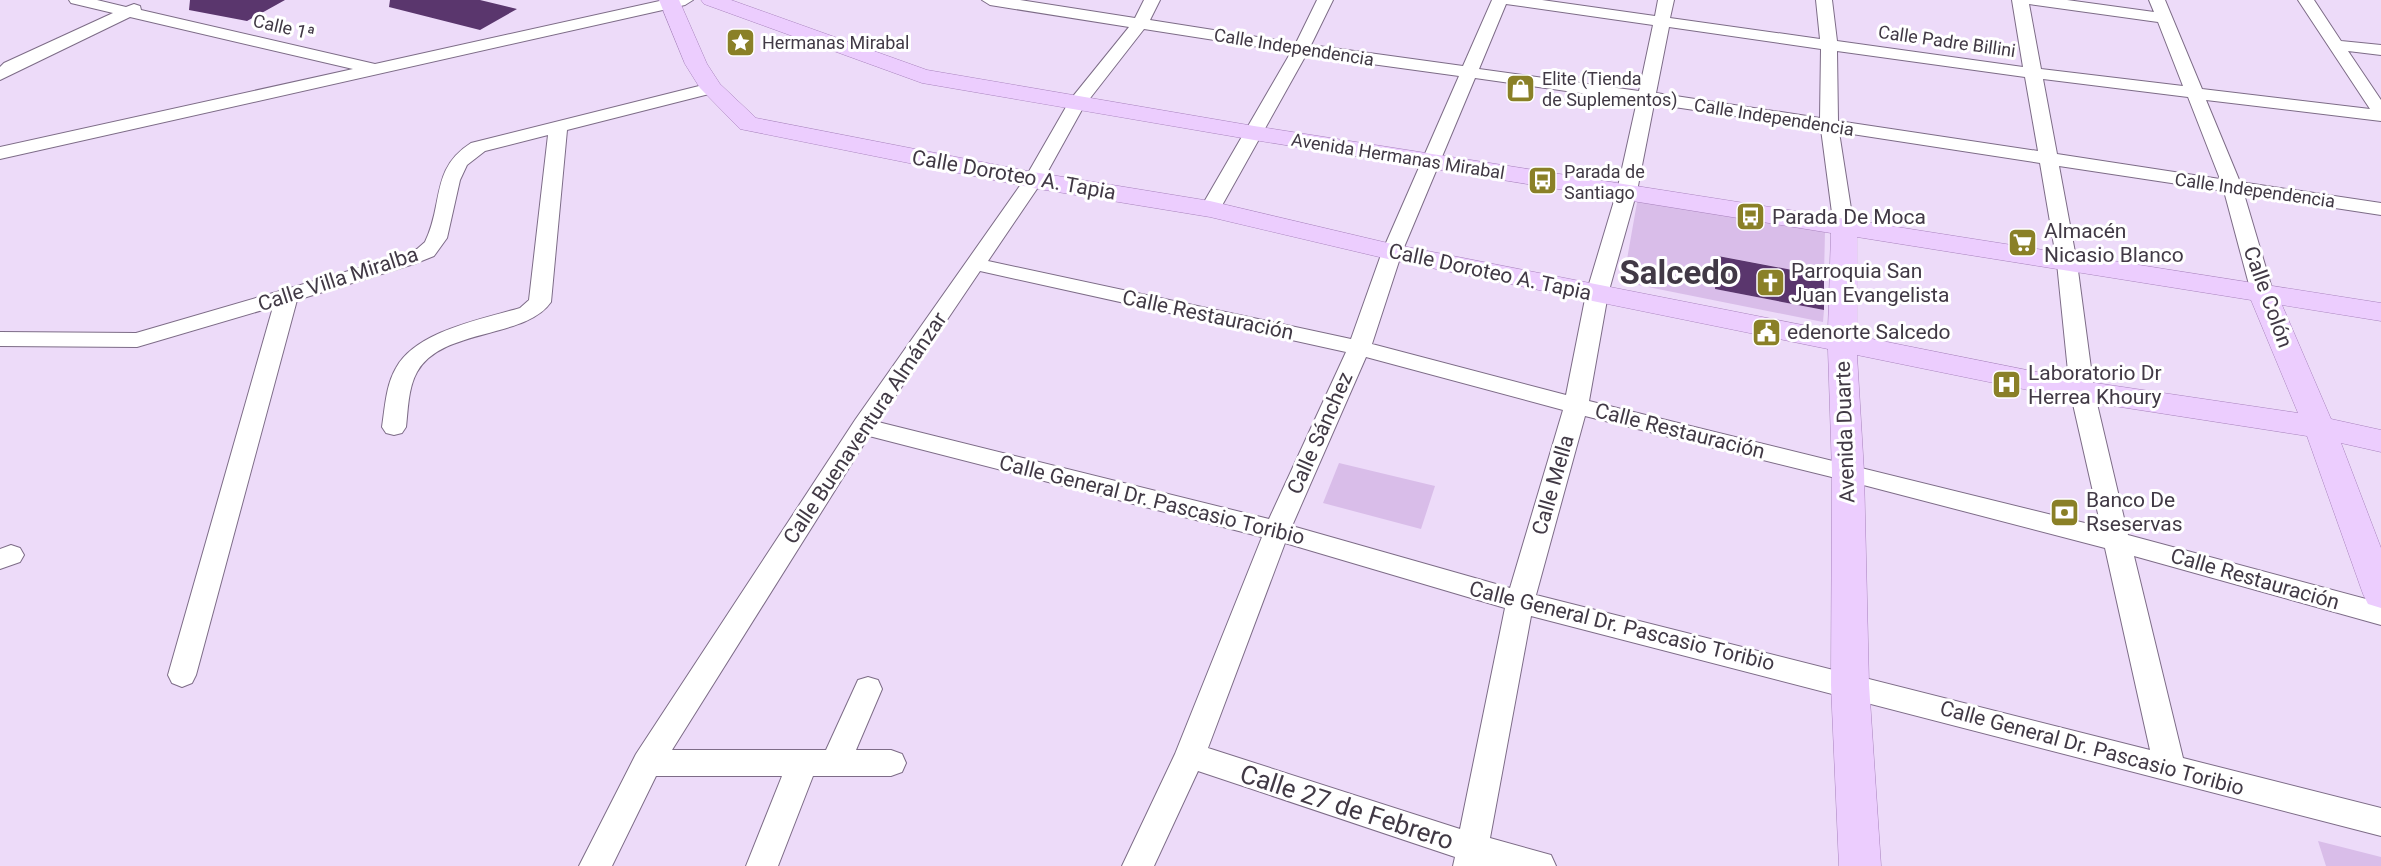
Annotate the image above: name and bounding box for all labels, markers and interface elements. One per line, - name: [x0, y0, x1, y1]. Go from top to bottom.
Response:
- street label: Calle 1ª: [251, 10, 317, 44]
- street label: Calle Padre Billini: [1877, 21, 2017, 61]
- street label: Calle Independencia: [1213, 24, 1375, 70]
- place icon: Hermanas Mirabal: [725, 26, 757, 58]
- place label: Hermanas Mirabal: [762, 32, 909, 53]
- place label: Elite (Tienda de Suplementos): [1542, 68, 1678, 111]
- shop icon: Elite (Tienda de Suplementos): [1505, 72, 1537, 104]
- street label: Calle Independencia: [1693, 94, 1855, 140]
- street label: Avenida Hermanas Mirabal: [1290, 129, 1506, 183]
- street label: Calle Doroteo A. Tapia: [910, 145, 1118, 205]
- place label: Parada de Santiago: [1564, 161, 1645, 203]
- bus stop icon: Parada de Santiago: [1527, 165, 1559, 197]
- street label: Calle Independencia: [2174, 168, 2336, 212]
- bus stop icon: Parada De Moca: [1735, 201, 1767, 233]
- place label: Parada De Moca: [1772, 205, 1926, 229]
- place label: Almacén Nicasio Blanco: [2044, 219, 2184, 267]
- supermarket icon: Almacén Nicasio Blanco: [2007, 227, 2039, 259]
- street label: Calle Doroteo A. Tapia: [1386, 239, 1594, 305]
- street label: Calle Villa Miralba: [255, 242, 421, 316]
- street label: Calle Colón: [2239, 243, 2297, 351]
- district label: Salcedo: [1620, 253, 1738, 292]
- place label: Parroquia San Juan Evangelista: [1791, 259, 1949, 307]
- church icon: Parroquia San Juan Evangelista: [1754, 267, 1786, 299]
- street label: Calle Restauración: [1120, 285, 1296, 345]
- street label: Calle Buenaventura Almánzar: [778, 308, 952, 548]
- public building icon: edenorte Salcedo: [1750, 316, 1782, 348]
- place label: edenorte Salcedo: [1787, 320, 1951, 344]
- street label: Avenida Duarte: [1831, 361, 1859, 503]
- place label: Laboratorio Dr Herrea Khoury: [2028, 361, 2162, 409]
- street label: Calle Sánchez: [1282, 368, 1358, 498]
- hospital icon: Laboratorio Dr Herrea Khoury: [1991, 369, 2023, 401]
- street label: Calle Restauración: [1593, 398, 1767, 464]
- street label: Calle Mella: [1527, 432, 1579, 538]
- street label: Calle General Dr. Pascasio Toribio: [997, 450, 1307, 550]
- place label: Banco De Rseservas: [2086, 488, 2182, 536]
- bank icon: Banco De Rseservas: [2049, 496, 2081, 528]
- street label: Calle Restauración: [2168, 543, 2342, 615]
- street label: Calle General Dr. Pascasio Toribio: [1467, 576, 1777, 676]
- street label: Calle General Dr. Pascasio Toribio: [1937, 696, 2247, 800]
- street label: Calle 27 de Febrero: [1236, 758, 1458, 856]

